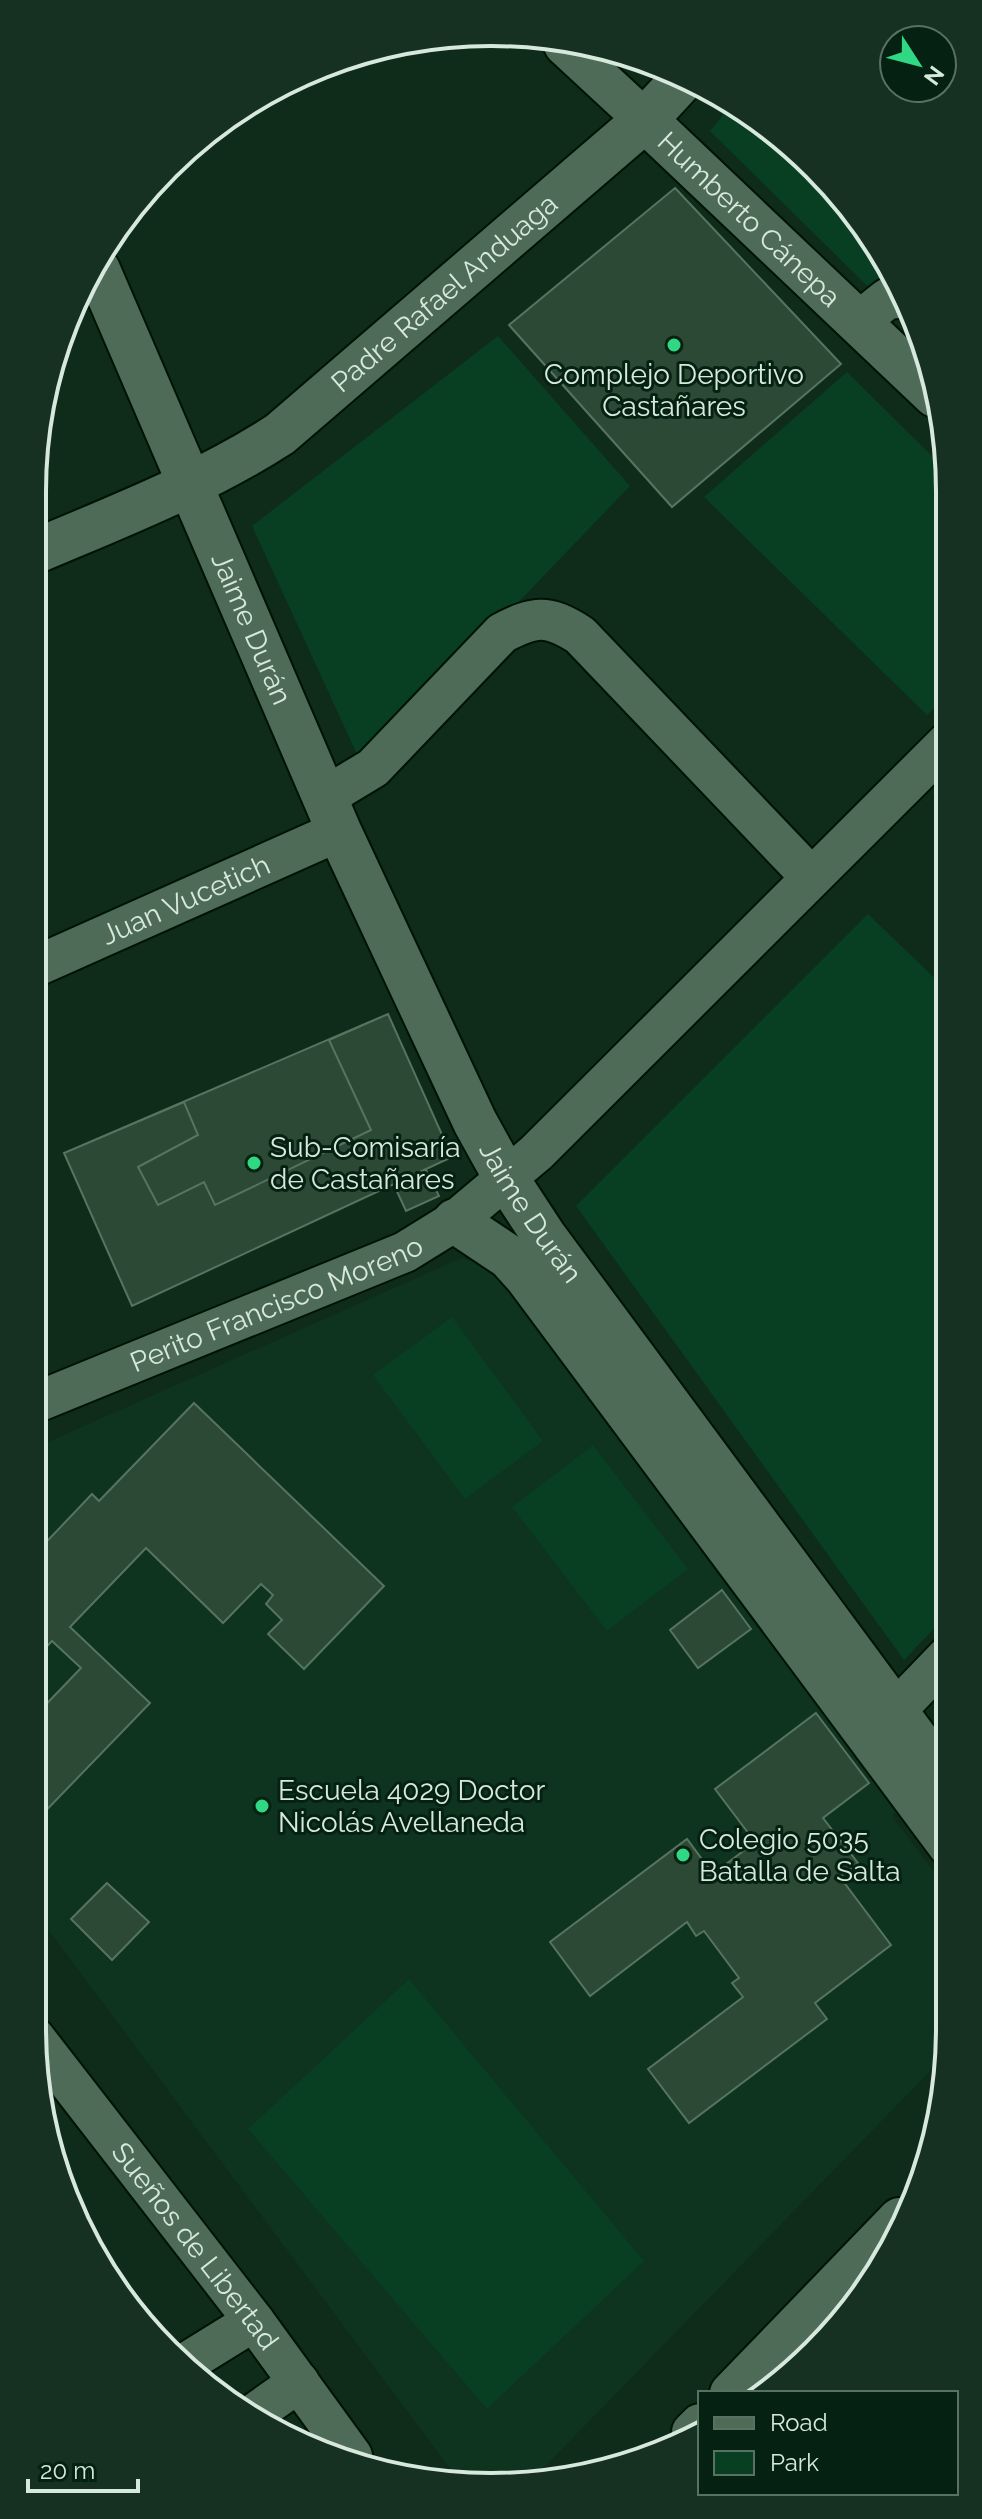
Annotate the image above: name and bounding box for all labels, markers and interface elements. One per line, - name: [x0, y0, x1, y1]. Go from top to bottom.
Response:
- north arrow: [878, 24, 958, 104]
- text: N: [919, 61, 950, 90]
- street label: Humberto Cánepa: [651, 125, 847, 314]
- street label: Padre Rafael Anduaga: [325, 187, 564, 399]
- marker: Complejo Deportivo Castañares: [665, 336, 683, 354]
- place label: Complejo Deportivo Castañares: [544, 358, 804, 423]
- street label: Jaime Durán: [204, 548, 299, 709]
- street label: Juan Vucetich: [96, 848, 275, 952]
- place label: Sub-Comisaría de Castañares: [270, 1131, 460, 1196]
- street label: Jaime Durán: [472, 1136, 589, 1289]
- marker: Sub-Comisaría de Castañares: [245, 1154, 263, 1172]
- street label: Perito Francisco Moreno: [125, 1229, 429, 1379]
- place label: Escuela 4029 Doctor Nicolás Avellaneda: [278, 1774, 545, 1839]
- marker: Escuela 4029 Doctor Nicolás Avellaneda: [253, 1797, 271, 1815]
- place label: Colegio 5035 Batalla de Salta: [699, 1823, 901, 1888]
- marker: Colegio 5035 Batalla de Salta: [674, 1846, 692, 1864]
- street label: Sueños de Libertad: [105, 2136, 285, 2356]
- legend: [698, 2391, 958, 2495]
- text: Road: [770, 2408, 828, 2437]
- scale bar: [28, 2443, 138, 2493]
- text: Park: [770, 2448, 819, 2477]
- text: 20 m: [40, 2456, 95, 2485]

